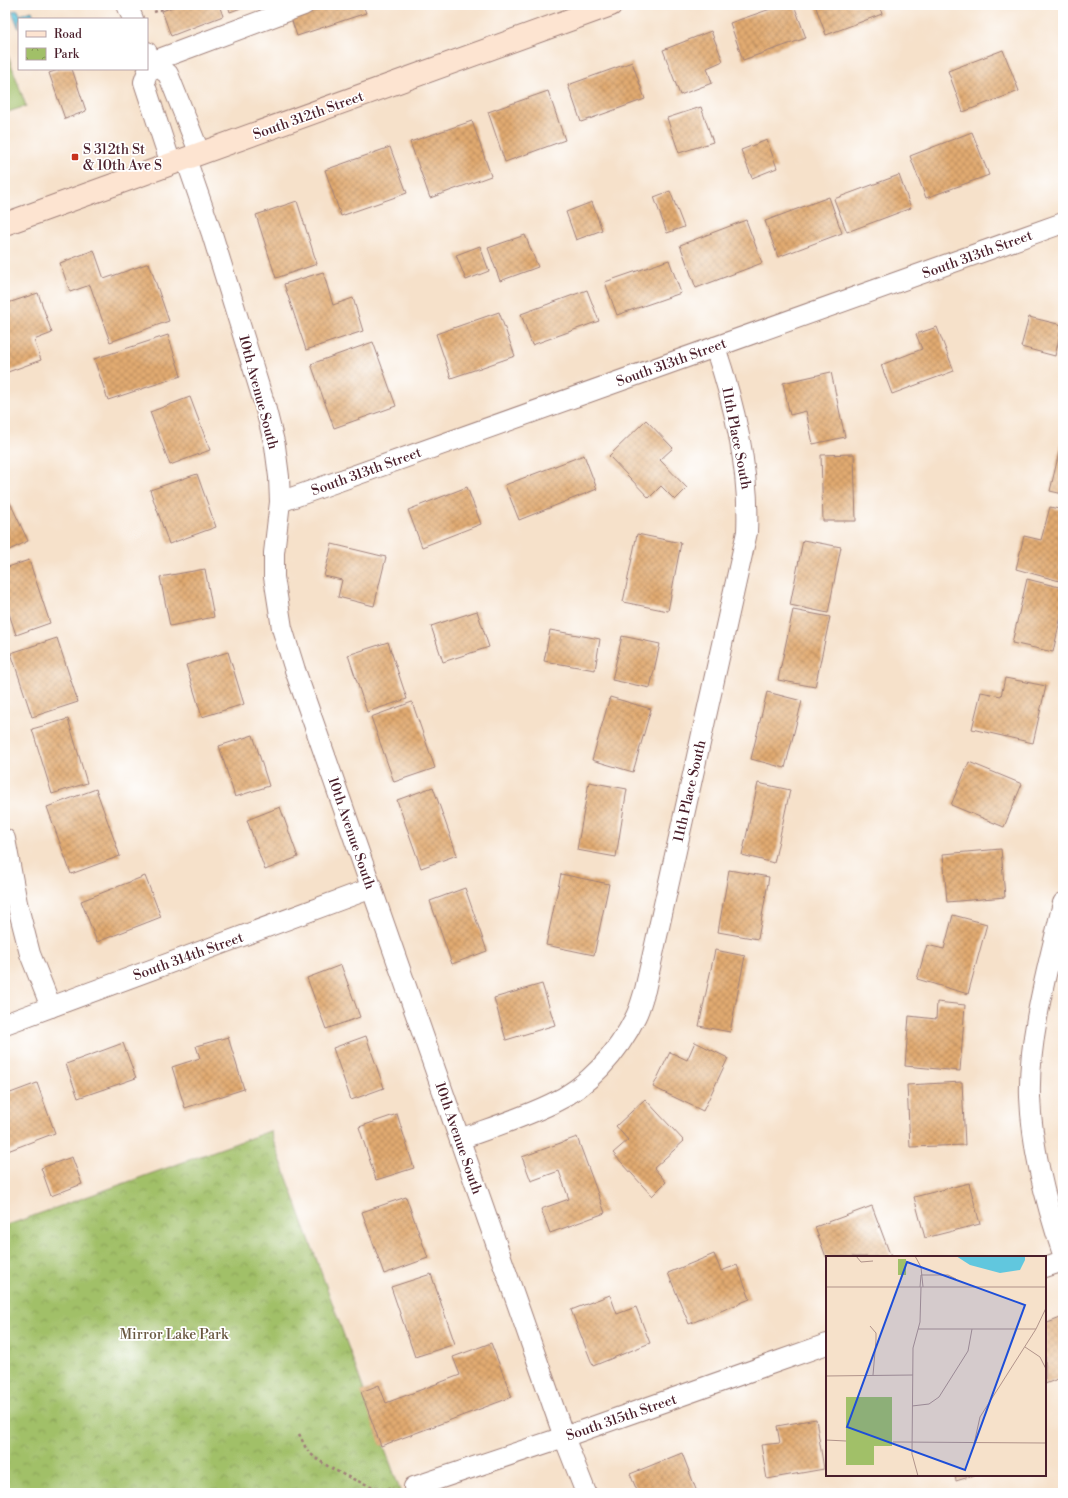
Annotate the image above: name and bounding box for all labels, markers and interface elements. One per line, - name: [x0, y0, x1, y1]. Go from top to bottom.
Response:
- legend: [18, 18, 148, 70]
- text: Road: [54, 27, 82, 42]
- text: Park: [54, 47, 80, 62]
- street label: South 312th Street: [251, 88, 366, 144]
- place label: S 312th St & 10th Ave S: [83, 141, 162, 175]
- marker: S 312th St & 10th Ave S: [70, 152, 80, 162]
- street label: South 313th Street: [920, 227, 1035, 283]
- street label: 10th Avenue South: [234, 333, 282, 452]
- street label: South 313th Street: [614, 335, 729, 391]
- street label: 11th Place South: [717, 385, 755, 492]
- street label: South 313th Street: [309, 444, 424, 500]
- street label: 11th Place South: [670, 738, 711, 844]
- street label: 10th Avenue South: [323, 775, 379, 892]
- street label: South 314th Street: [131, 929, 246, 985]
- street label: 10th Avenue South: [430, 1080, 486, 1197]
- inset map: [826, 1256, 1046, 1476]
- park label: Mirror Lake Park: [120, 1326, 229, 1344]
- street label: South 315th Street: [564, 1391, 679, 1445]

